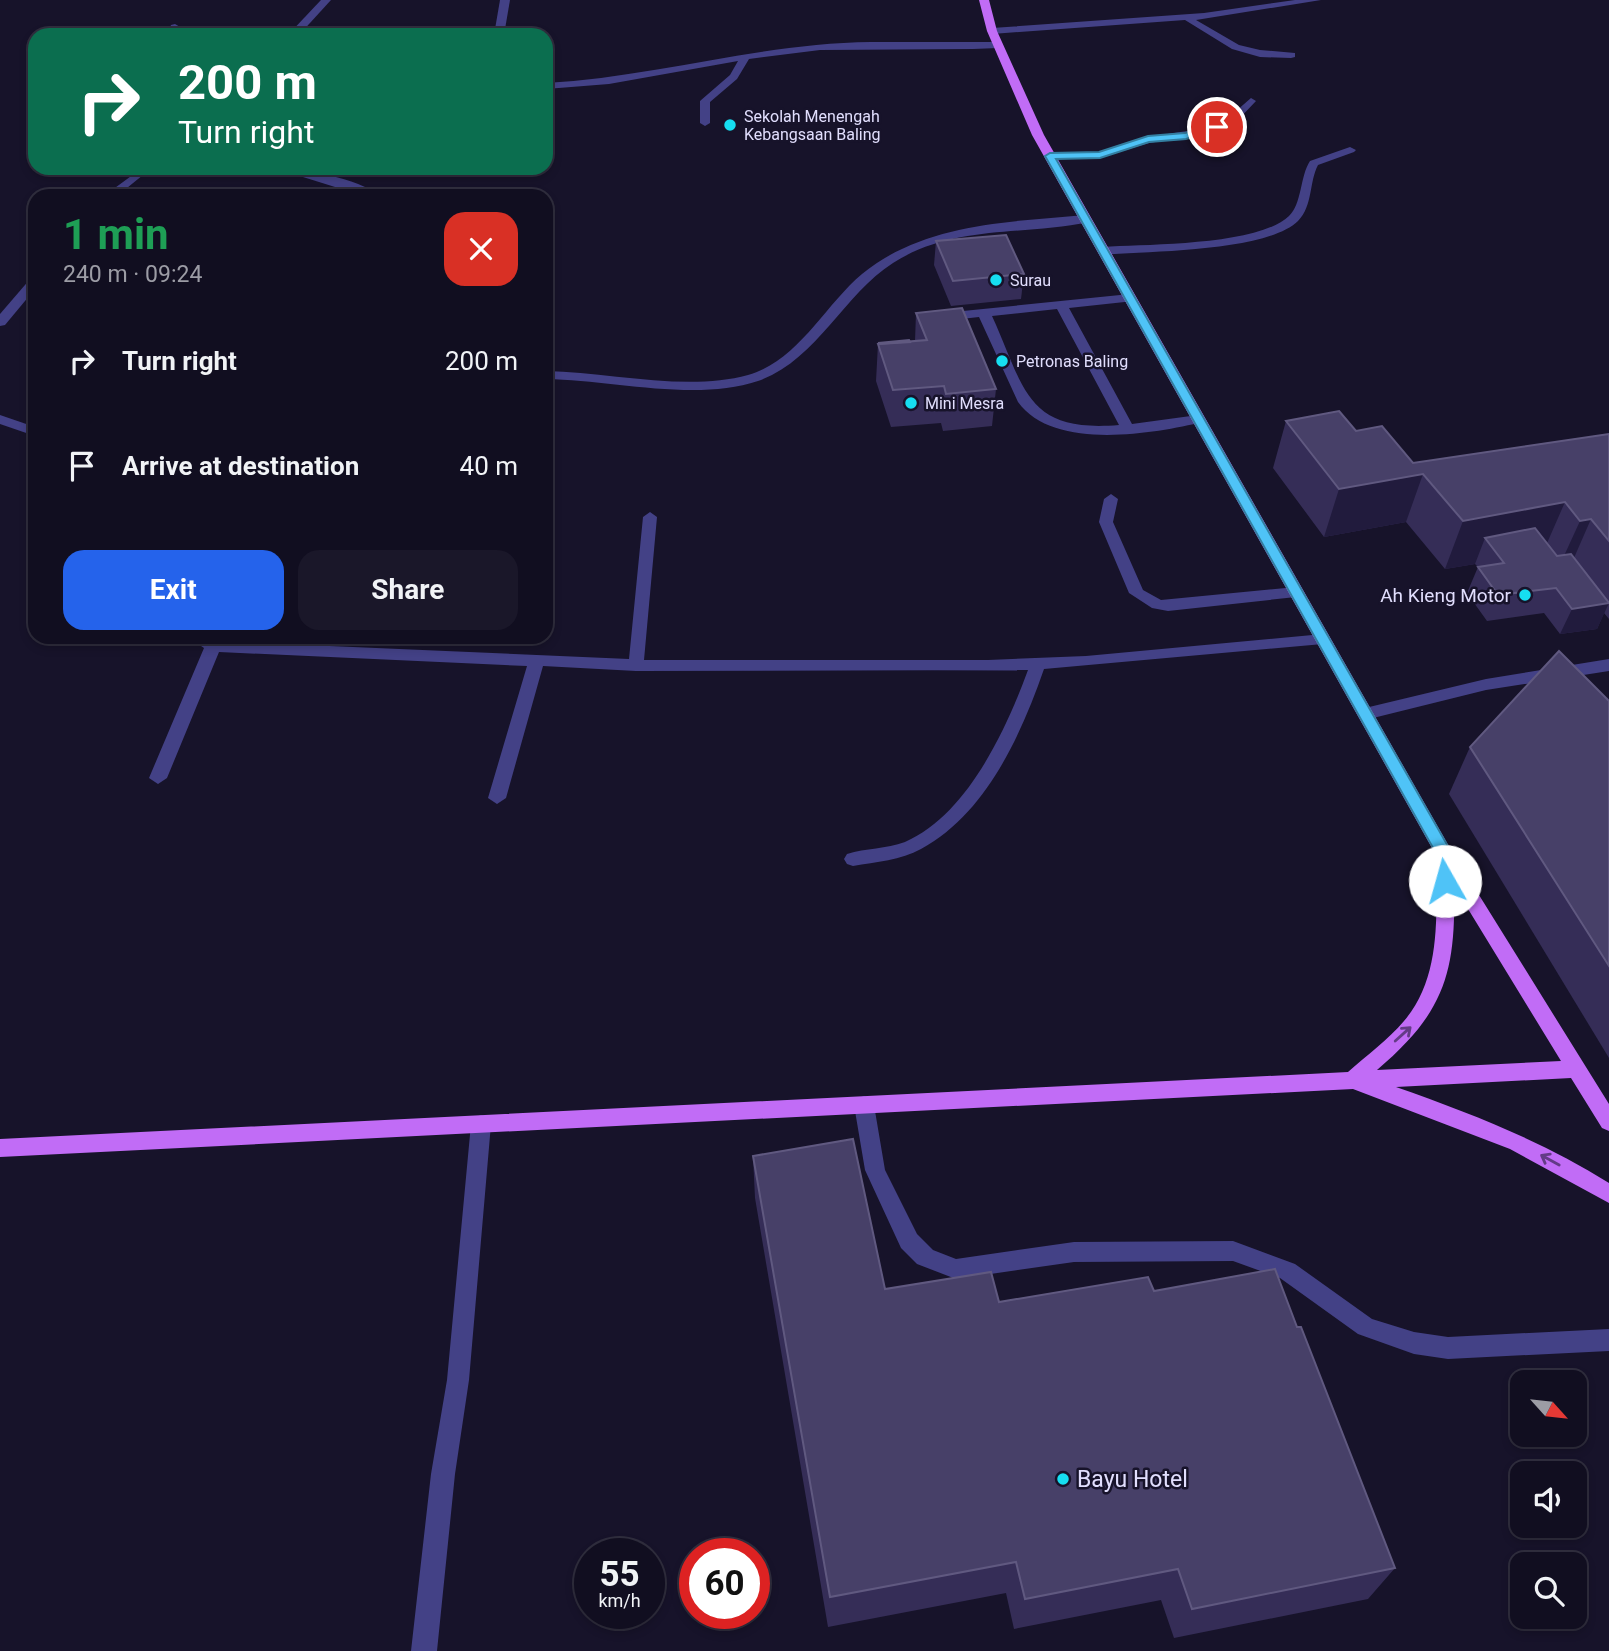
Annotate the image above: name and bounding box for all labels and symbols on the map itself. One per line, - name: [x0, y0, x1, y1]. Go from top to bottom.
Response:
- pin: [1187, 97, 1247, 157]
- place label: Sekolah Menengah Kebangsaan Baling: [744, 107, 881, 144]
- marker: Sekolah Menengah Kebangsaan Baling: [722, 117, 738, 133]
- place label: Surau: [1010, 271, 1051, 290]
- marker: Surau: [988, 272, 1004, 288]
- place label: Petronas Baling: [1016, 352, 1128, 371]
- marker: Petronas Baling: [994, 353, 1010, 369]
- place label: Mini Mesra: [925, 394, 1004, 413]
- marker: Mini Mesra: [903, 395, 919, 411]
- place label: Ah Kieng Motor: [1380, 584, 1512, 607]
- marker: Ah Kieng Motor: [1517, 587, 1533, 603]
- position arrow: [1408, 844, 1482, 918]
- one-way arrow: [1394, 1026, 1412, 1042]
- one-way arrow: [1540, 1152, 1561, 1166]
- north arrow: [1510, 1370, 1587, 1447]
- place label: Bayu Hotel: [1077, 1466, 1188, 1493]
- marker: Bayu Hotel: [1055, 1471, 1071, 1487]
- speed limit sign: 60: [679, 1538, 770, 1629]

